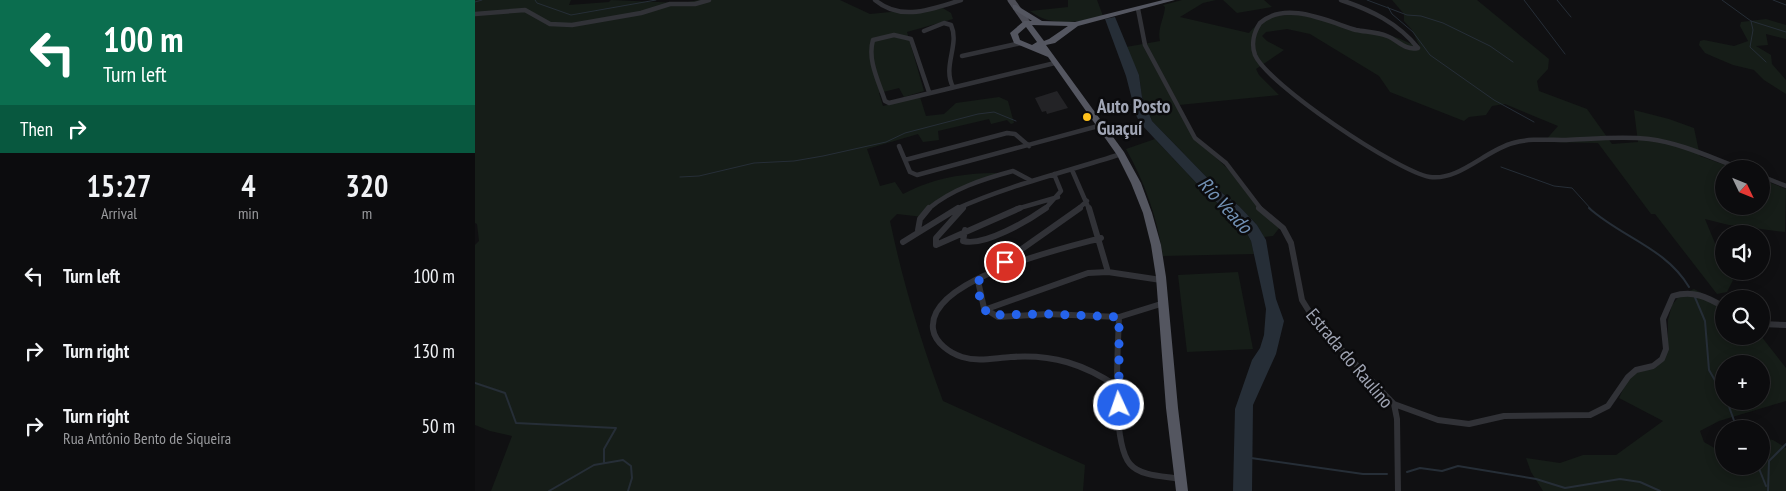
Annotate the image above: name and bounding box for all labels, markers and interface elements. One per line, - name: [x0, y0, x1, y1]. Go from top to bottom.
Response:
- text: 100 m: [103, 16, 184, 62]
- icon: left: [20, 20, 85, 85]
- text: Turn left: [103, 60, 167, 88]
- place label: Auto Posto Guaçuí: [1096, 94, 1170, 140]
- marker: Auto Posto Guaçuí: [1081, 111, 1093, 123]
- icon: right: [63, 115, 91, 143]
- text: Then: [20, 117, 53, 141]
- north arrow: [1715, 160, 1770, 215]
- map controls: [1715, 160, 1770, 475]
- text: 15:27: [87, 166, 151, 205]
- text: 4: [241, 166, 256, 205]
- text: 320: [345, 166, 388, 205]
- water label: Rio Veado: [1192, 171, 1259, 240]
- text: Arrival: [101, 203, 137, 223]
- text: min: [238, 203, 259, 223]
- text: m: [362, 203, 372, 223]
- button: sound: [1715, 225, 1770, 280]
- pin: [984, 241, 1026, 283]
- icon: arrive: [991, 248, 1019, 276]
- icon: left: [20, 262, 48, 290]
- text: Turn left: [63, 264, 120, 288]
- text: 100 m: [413, 264, 455, 288]
- button: search: [1715, 290, 1770, 345]
- street label: Estrada do Raulino: [1301, 303, 1399, 413]
- icon: right: [20, 337, 48, 365]
- text: Turn right: [63, 339, 129, 363]
- text: 130 m: [413, 339, 455, 363]
- button: +: [1715, 355, 1770, 410]
- position arrow: [1092, 378, 1144, 430]
- text: Turn right: [63, 404, 129, 428]
- icon: right: [20, 412, 48, 440]
- text: 50 m: [422, 414, 455, 438]
- button: −: [1715, 420, 1770, 475]
- text: Rua Antônio Bento de Siqueira: [63, 428, 231, 448]

